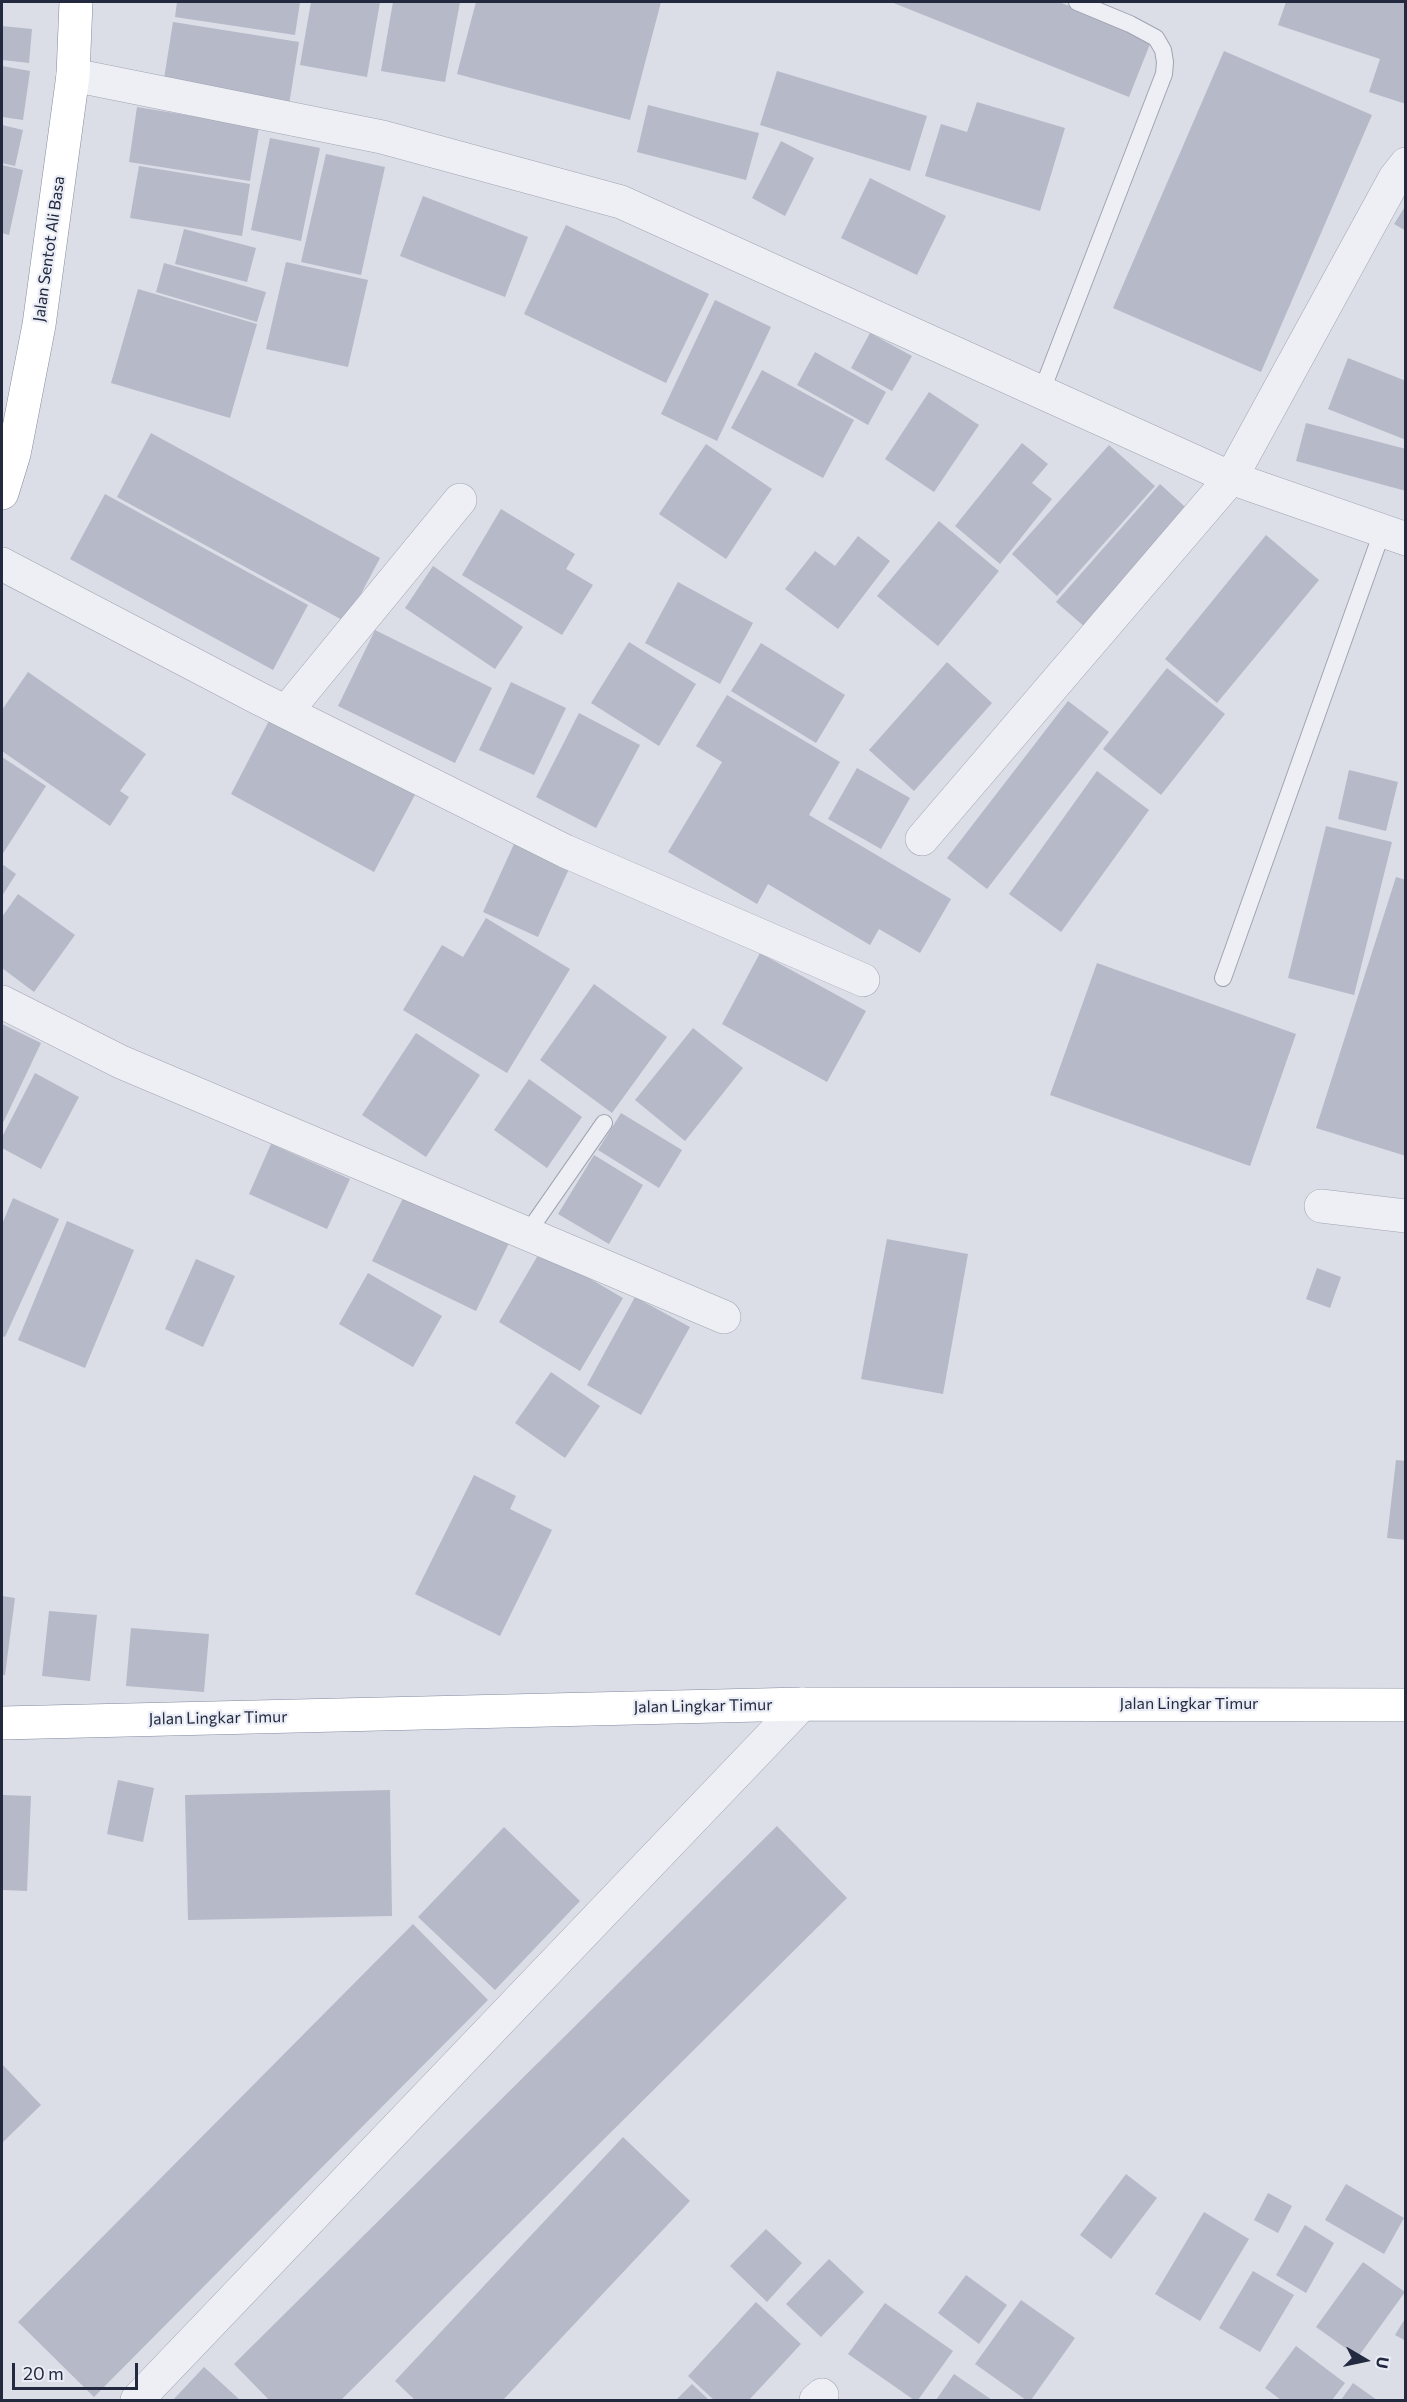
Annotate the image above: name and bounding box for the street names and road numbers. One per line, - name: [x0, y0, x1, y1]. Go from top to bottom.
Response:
- street label: Jalan Sentot Ali Basa: [29, 175, 69, 323]
- street label: Jalan Lingkar Timur: [1120, 1694, 1258, 1714]
- street label: Jalan Lingkar Timur: [633, 1695, 773, 1717]
- street label: Jalan Lingkar Timur: [148, 1707, 288, 1729]

